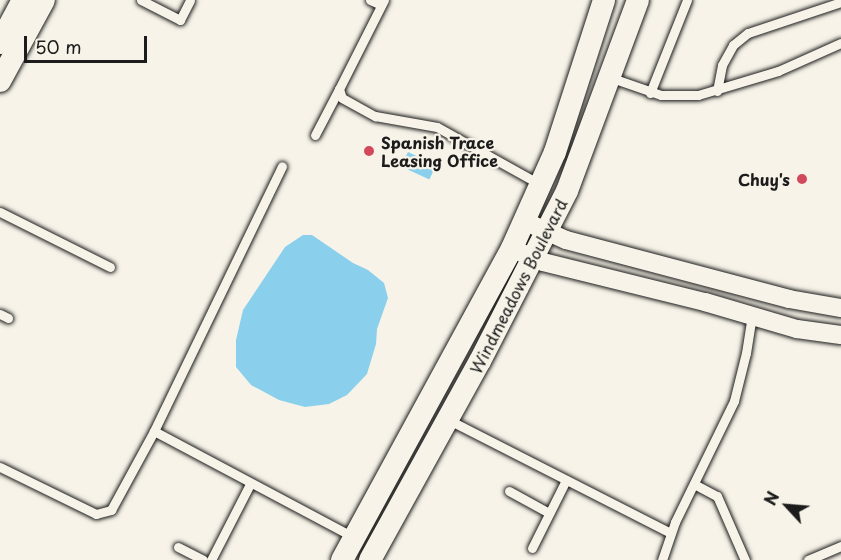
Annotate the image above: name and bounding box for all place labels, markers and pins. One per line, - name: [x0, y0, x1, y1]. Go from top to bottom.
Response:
- place label: Spanish Trace Leasing Office: [381, 132, 498, 170]
- marker: Spanish Trace Leasing Office: [362, 144, 376, 158]
- place label: Chuy's: [738, 169, 790, 189]
- marker: Chuy's: [795, 172, 809, 186]

